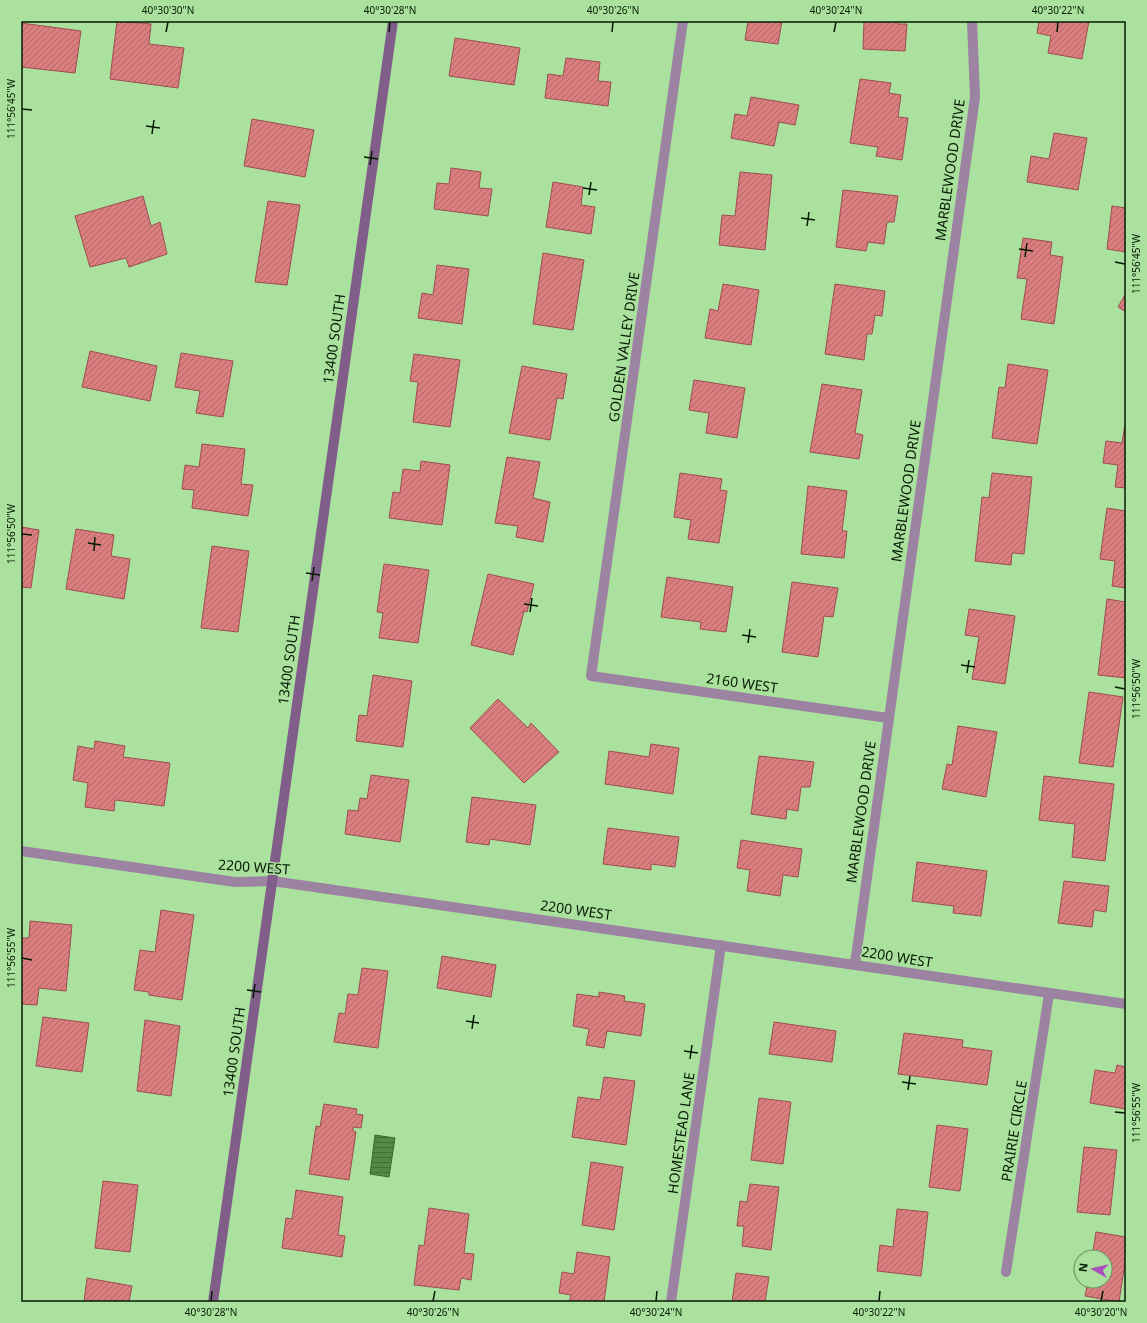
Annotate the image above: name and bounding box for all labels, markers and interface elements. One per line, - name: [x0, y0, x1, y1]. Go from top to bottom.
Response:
- text: 40°30'30"N: [142, 3, 194, 17]
- text: 40°30'28"N: [364, 3, 416, 17]
- text: 40°30'26"N: [587, 3, 639, 17]
- text: 40°30'24"N: [810, 3, 862, 17]
- text: 40°30'22"N: [1032, 3, 1084, 17]
- text: 111°56'45"W: [4, 78, 18, 139]
- street label: MARBLEWOOD DRIVE: [930, 98, 969, 242]
- text: 111°56'45"W: [1129, 233, 1143, 294]
- street label: GOLDEN VALLEY DRIVE: [604, 271, 643, 423]
- street label: 13400 SOUTH: [318, 293, 349, 385]
- street label: MARBLEWOOD DRIVE: [886, 419, 925, 563]
- text: 111°56'50"W: [4, 503, 18, 564]
- street label: 13400 SOUTH: [273, 614, 304, 706]
- text: 111°56'50"W: [1129, 658, 1143, 719]
- street label: 2160 WEST: [705, 668, 779, 697]
- street label: MARBLEWOOD DRIVE: [841, 740, 880, 884]
- street label: 2200 WEST: [217, 855, 291, 879]
- street label: 2200 WEST: [539, 895, 613, 924]
- text: 111°56'55"W: [4, 927, 18, 988]
- street label: 2200 WEST: [860, 941, 934, 972]
- street label: 13400 SOUTH: [218, 1006, 249, 1098]
- street label: HOMESTEAD LANE: [663, 1071, 698, 1195]
- street label: PRAIRIE CIRCLE: [996, 1079, 1031, 1183]
- text: 111°56'55"W: [1129, 1082, 1143, 1143]
- north arrow: [1073, 1249, 1113, 1289]
- text: N: [1075, 1262, 1091, 1273]
- text: 40°30'28"N: [185, 1305, 237, 1319]
- text: 40°30'26"N: [407, 1305, 459, 1319]
- text: 40°30'24"N: [630, 1305, 682, 1319]
- text: 40°30'22"N: [853, 1305, 905, 1319]
- text: 40°30'20"N: [1075, 1305, 1127, 1319]

